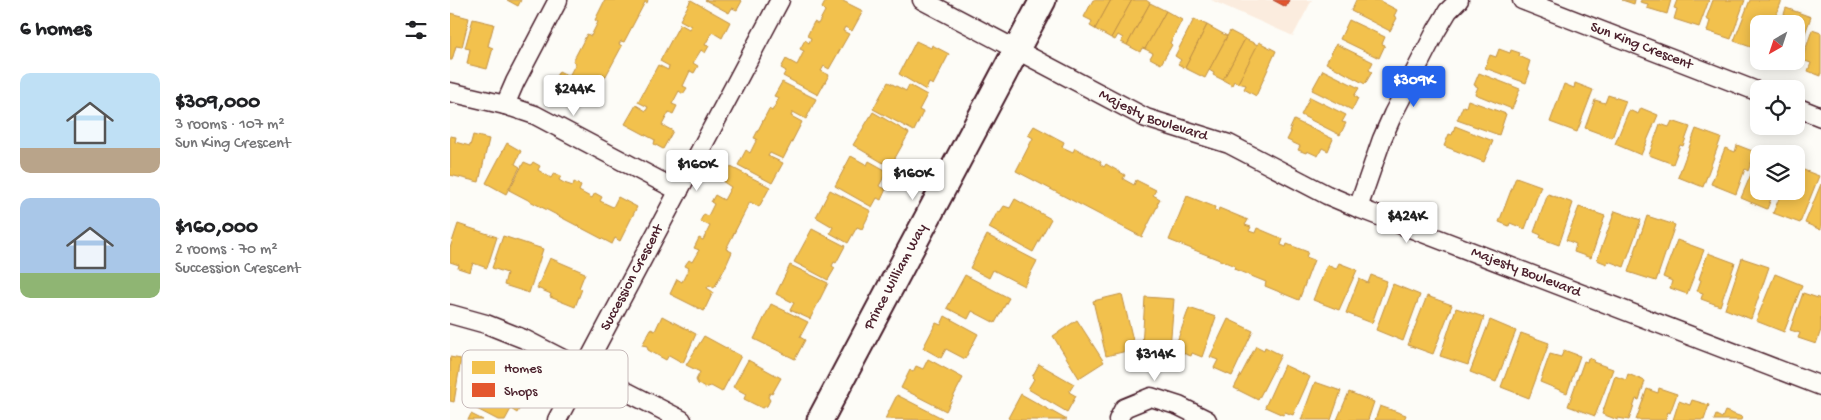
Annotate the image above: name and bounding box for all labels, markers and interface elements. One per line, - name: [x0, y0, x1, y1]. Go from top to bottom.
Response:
- north arrow: [1750, 15, 1805, 70]
- map controls: [1750, 15, 1805, 200]
- icon: filters: [402, 16, 430, 44]
- text: 6 homes: [20, 18, 91, 43]
- street label: Sun King Crescent: [1588, 18, 1697, 75]
- pin: $309K: [1379, 66, 1449, 108]
- text: $309K: [1393, 72, 1435, 91]
- pin: $244K: [539, 74, 609, 117]
- button: locate: [1750, 80, 1805, 135]
- text: $244K: [555, 81, 593, 100]
- street label: Majesty Boulevard: [1096, 86, 1211, 146]
- text: $309,000: [175, 91, 260, 116]
- icon: home: [60, 93, 120, 153]
- text: 3 rooms · 107 m²: [175, 116, 285, 135]
- text: Sun King Crescent: [175, 135, 290, 154]
- button: layers: [1750, 145, 1805, 200]
- pin: $160K: [662, 150, 732, 192]
- text: $160K: [677, 156, 717, 175]
- pin: $160K: [878, 158, 948, 201]
- text: $160K: [893, 165, 933, 184]
- pin: $424K: [1372, 202, 1442, 244]
- text: $424K: [1388, 208, 1426, 227]
- text: $160,000: [175, 216, 258, 241]
- icon: home: [60, 218, 120, 278]
- street label: Succession Crescent: [597, 220, 669, 334]
- street label: Prince William Way: [860, 220, 932, 334]
- text: 2 rooms · 70 m²: [175, 241, 278, 260]
- street label: Majesty Boulevard: [1468, 243, 1584, 302]
- text: Succession Crescent: [175, 260, 300, 279]
- pin: $314K: [1120, 340, 1190, 382]
- text: $314K: [1136, 346, 1174, 365]
- legend: [462, 350, 628, 408]
- text: Homes: [504, 361, 542, 378]
- text: Shops: [504, 384, 538, 401]

